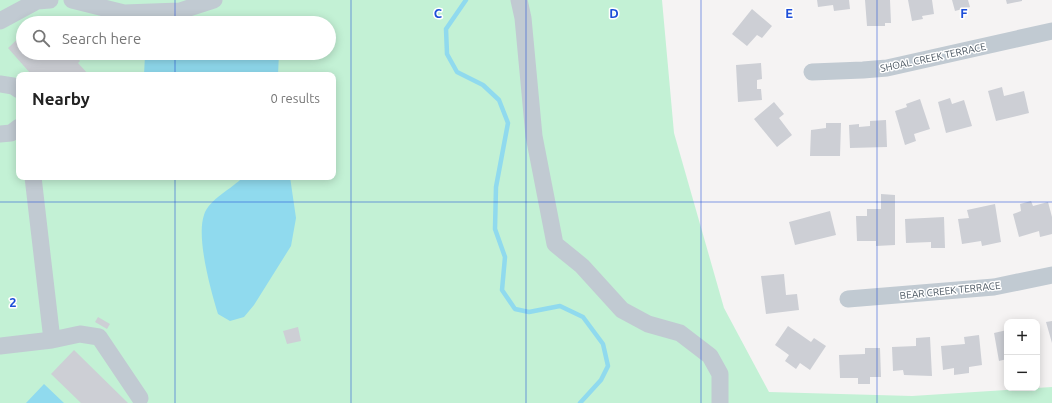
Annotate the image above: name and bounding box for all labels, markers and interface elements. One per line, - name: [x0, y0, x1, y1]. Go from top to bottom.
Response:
- text: C: [434, 6, 443, 20]
- text: D: [609, 6, 619, 20]
- text: E: [785, 6, 793, 20]
- text: F: [960, 6, 968, 20]
- search box: [16, 16, 336, 60]
- icon: search: [30, 27, 52, 49]
- text: Search here: [62, 30, 141, 47]
- street label: SHOAL CREEK TERRACE: [879, 41, 987, 74]
- text: Nearby: [32, 89, 90, 108]
- text: 0 results: [270, 91, 320, 105]
- street label: BEAR CREEK TERRACE: [899, 280, 1001, 301]
- text: 2: [9, 295, 17, 309]
- map controls: [1004, 319, 1040, 391]
- button: +: [1004, 319, 1040, 355]
- button: −: [1004, 355, 1040, 391]

